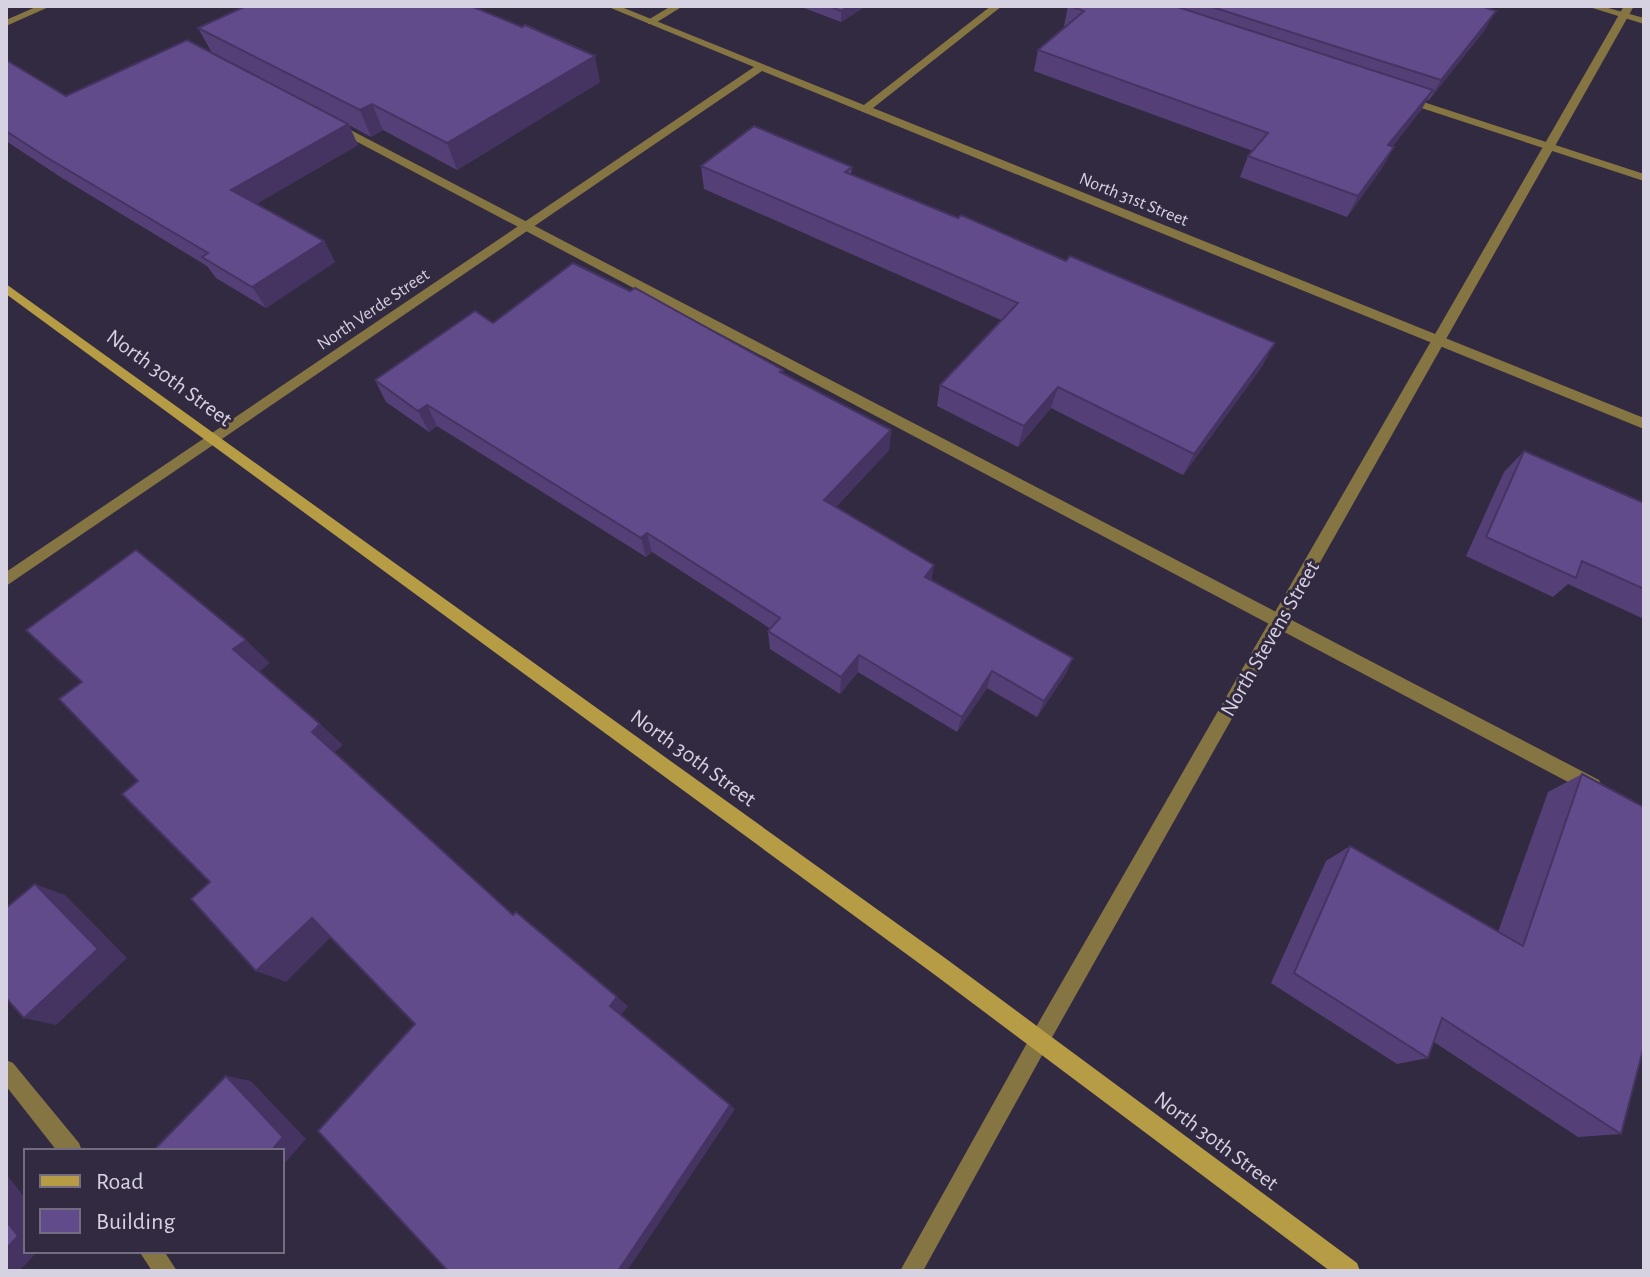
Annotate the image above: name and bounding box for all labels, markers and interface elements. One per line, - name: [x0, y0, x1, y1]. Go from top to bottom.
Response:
- street label: North 31st Street: [1077, 170, 1191, 230]
- street label: North Verde Street: [314, 266, 433, 354]
- street label: North 30th Street: [103, 325, 236, 430]
- street label: North Stevens Street: [1216, 557, 1323, 720]
- street label: North 30th Street: [627, 705, 760, 810]
- street label: North 30th Street: [1150, 1087, 1282, 1194]
- legend: [24, 1149, 284, 1253]
- text: Road: [96, 1170, 144, 1194]
- text: Building: [96, 1210, 175, 1234]

